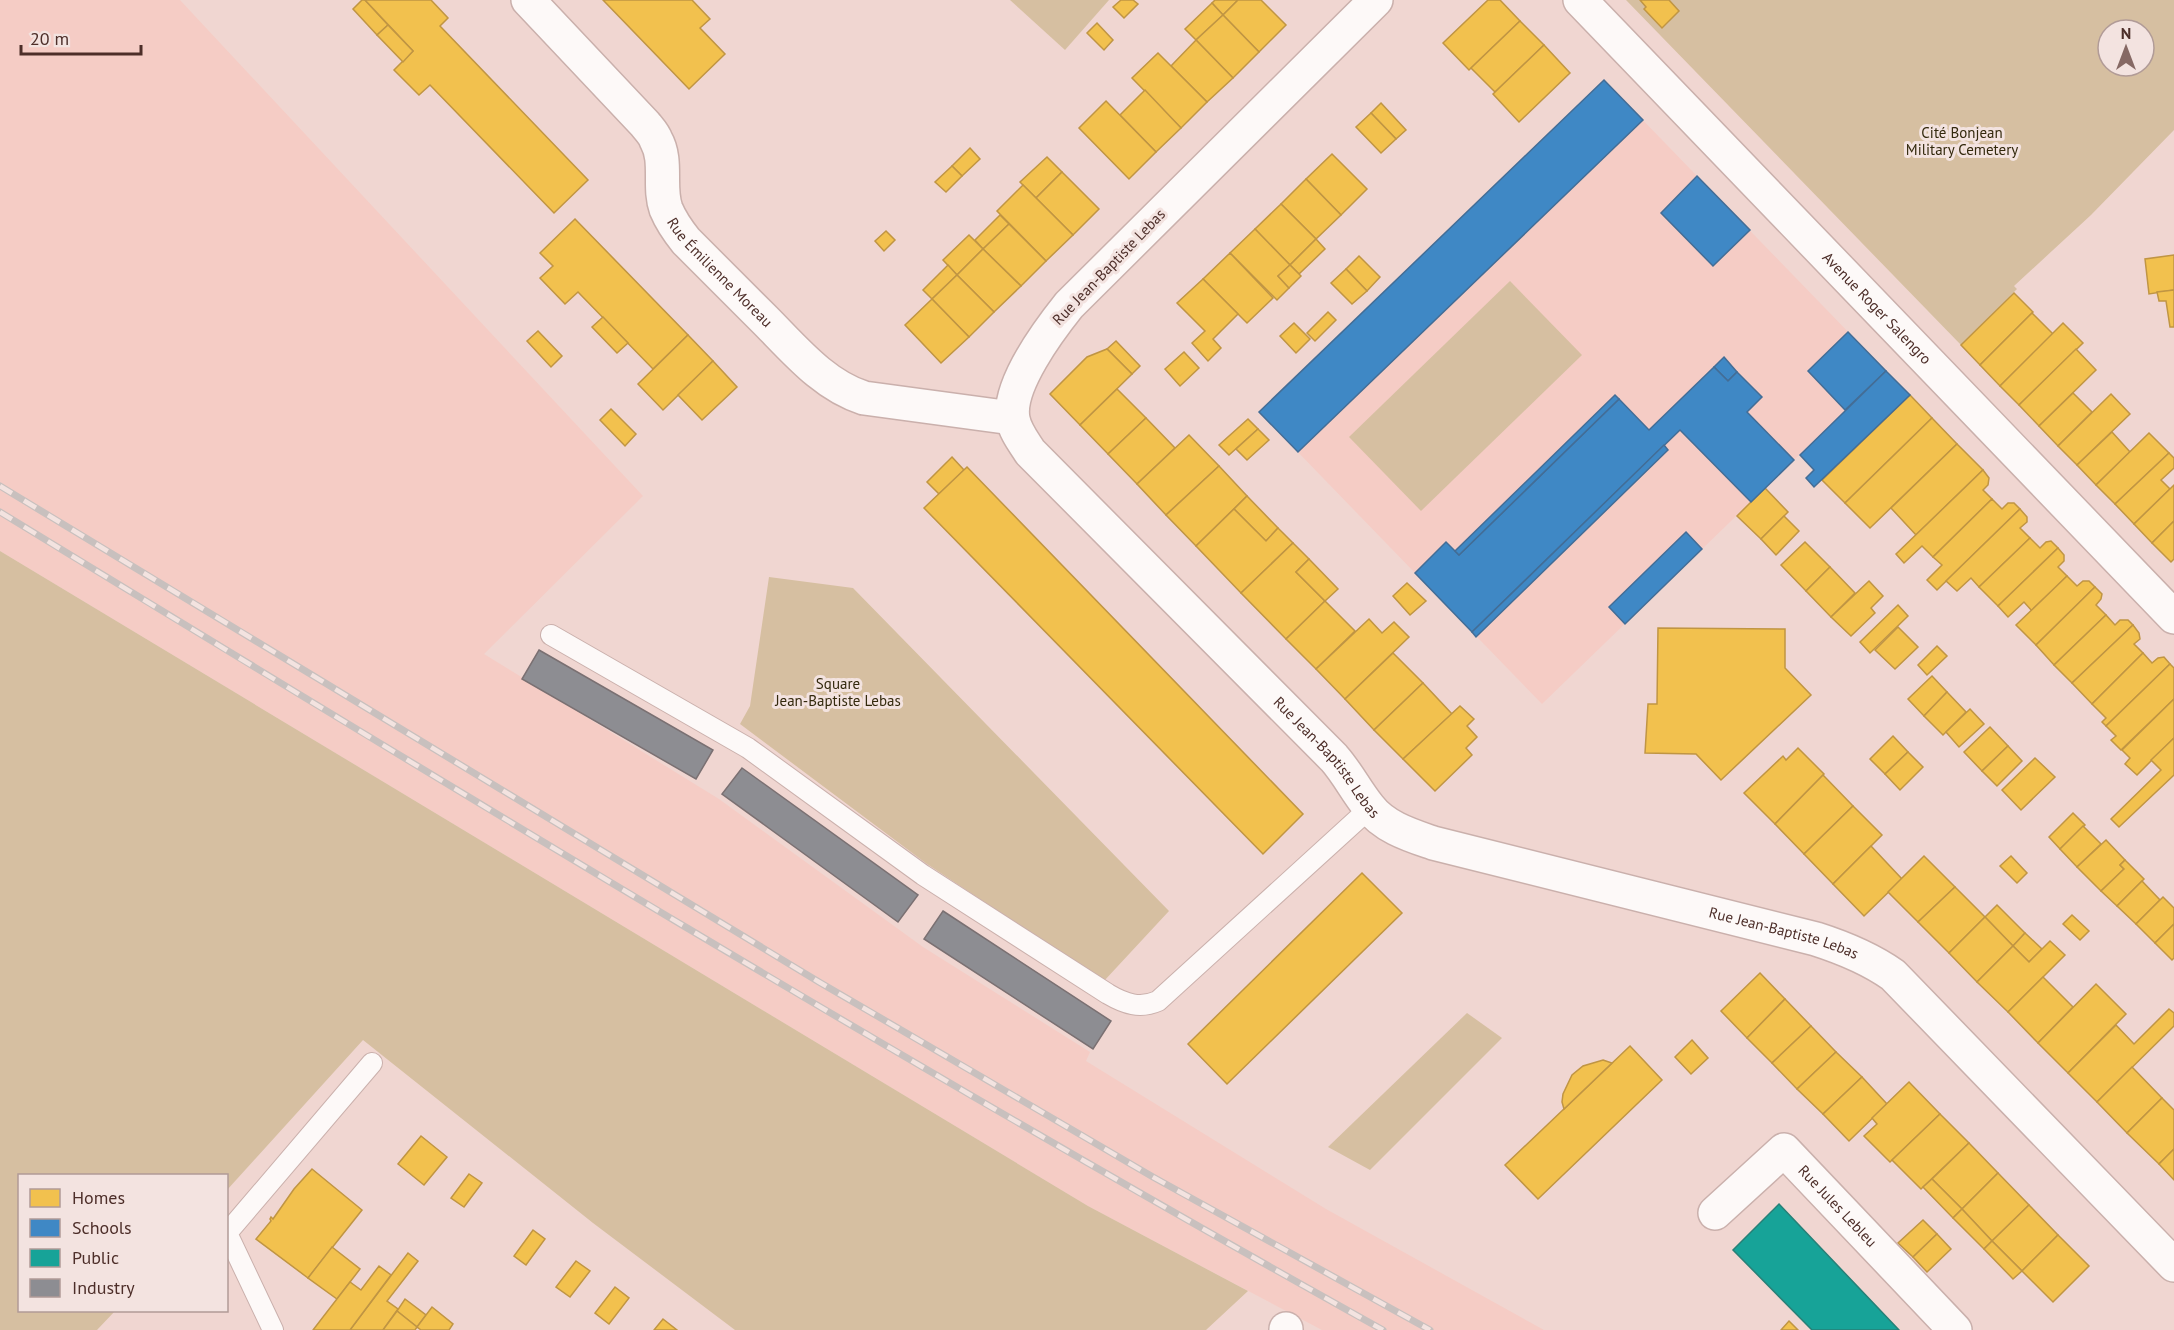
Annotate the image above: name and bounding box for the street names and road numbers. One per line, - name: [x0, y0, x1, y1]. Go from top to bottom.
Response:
- street label: Rue Jean-Baptiste Lebas: [1048, 205, 1169, 329]
- street label: Rue Émilienne Moreau: [663, 214, 777, 331]
- street label: Avenue Roger Salengro: [1819, 248, 1936, 368]
- street label: Rue Jean-Baptiste Lebas: [1270, 692, 1384, 822]
- street label: Rue Jean-Baptiste Lebas: [1707, 903, 1862, 963]
- street label: Rue Jules Lebleu: [1794, 1161, 1881, 1251]

